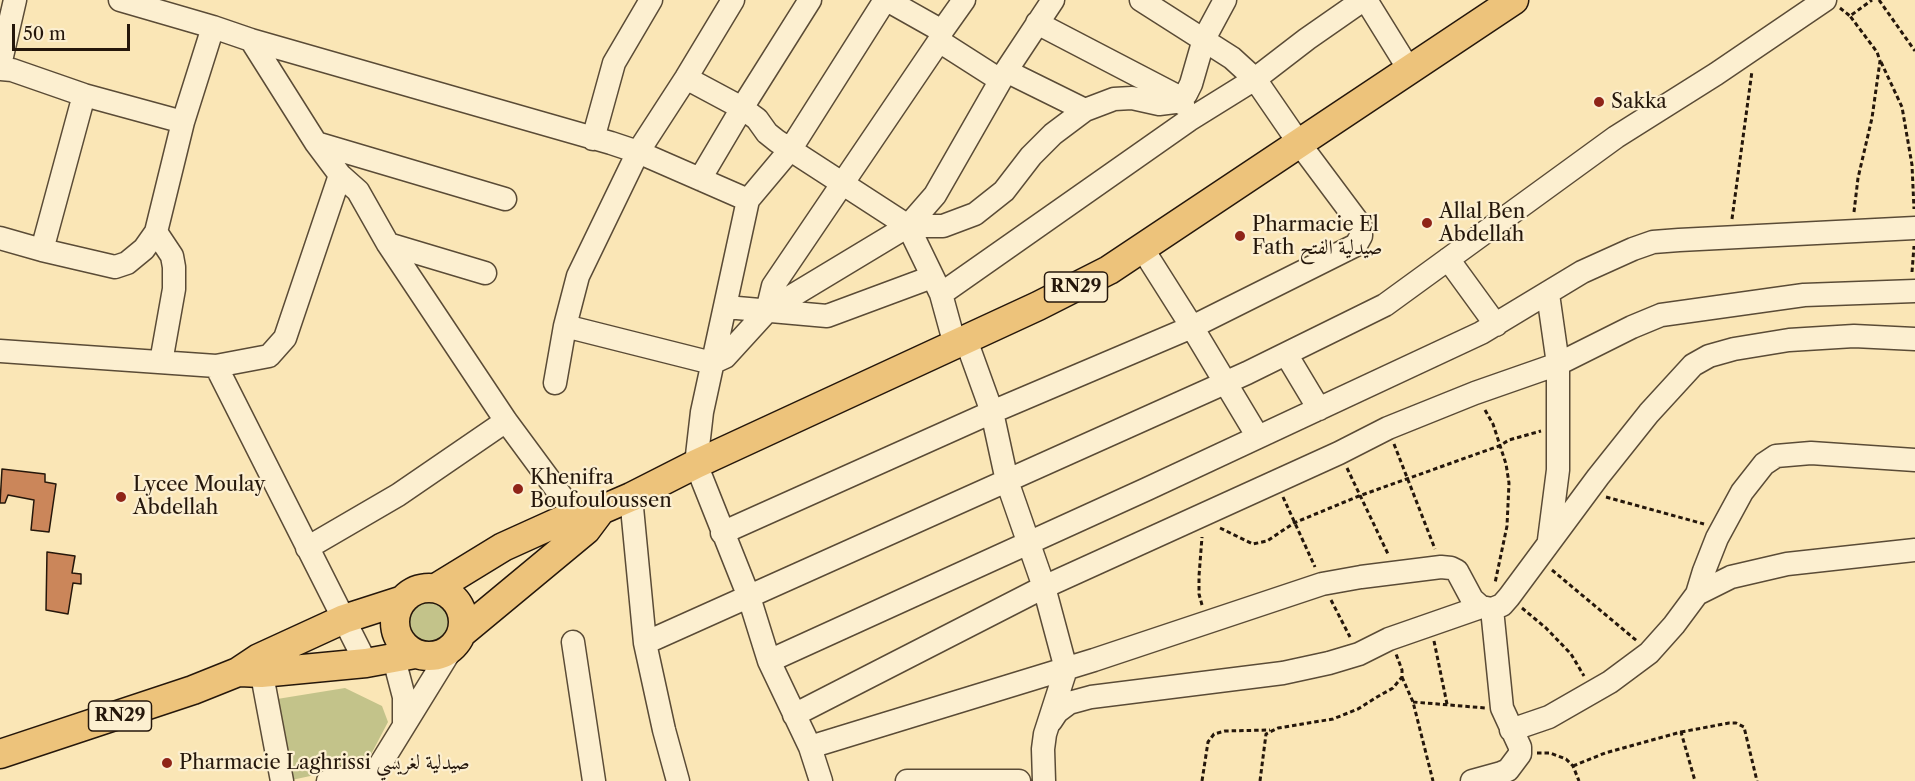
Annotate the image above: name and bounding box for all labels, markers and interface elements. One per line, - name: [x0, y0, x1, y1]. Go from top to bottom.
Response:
- scale bar: [15, 12, 134, 50]
- text: 50 m: [23, 23, 66, 45]
- place label: Sakka: [1611, 90, 1667, 114]
- marker: Sakka: [1592, 95, 1606, 109]
- place label: Allal Ben Abdellah: [1439, 200, 1525, 247]
- place label: Pharmacie El Fath صيدلية الفتح: [1252, 213, 1382, 260]
- marker: Allal Ben Abdellah: [1420, 216, 1434, 230]
- marker: Pharmacie El Fath صيدلية الفتح: [1233, 229, 1247, 243]
- road number: RN29: [1044, 272, 1108, 302]
- place label: Khenifra Boufouloussen: [530, 466, 672, 513]
- place label: Lycee Moulay Abdellah: [133, 473, 265, 520]
- marker: Khenifra Boufouloussen: [511, 482, 525, 496]
- marker: Lycee Moulay Abdellah: [114, 490, 128, 504]
- road number: RN29: [88, 701, 152, 731]
- place label: Pharmacie Laghrissi صيدلية لغريسي: [179, 751, 470, 775]
- marker: Pharmacie Laghrissi صيدلية لغريسي: [160, 756, 174, 770]

